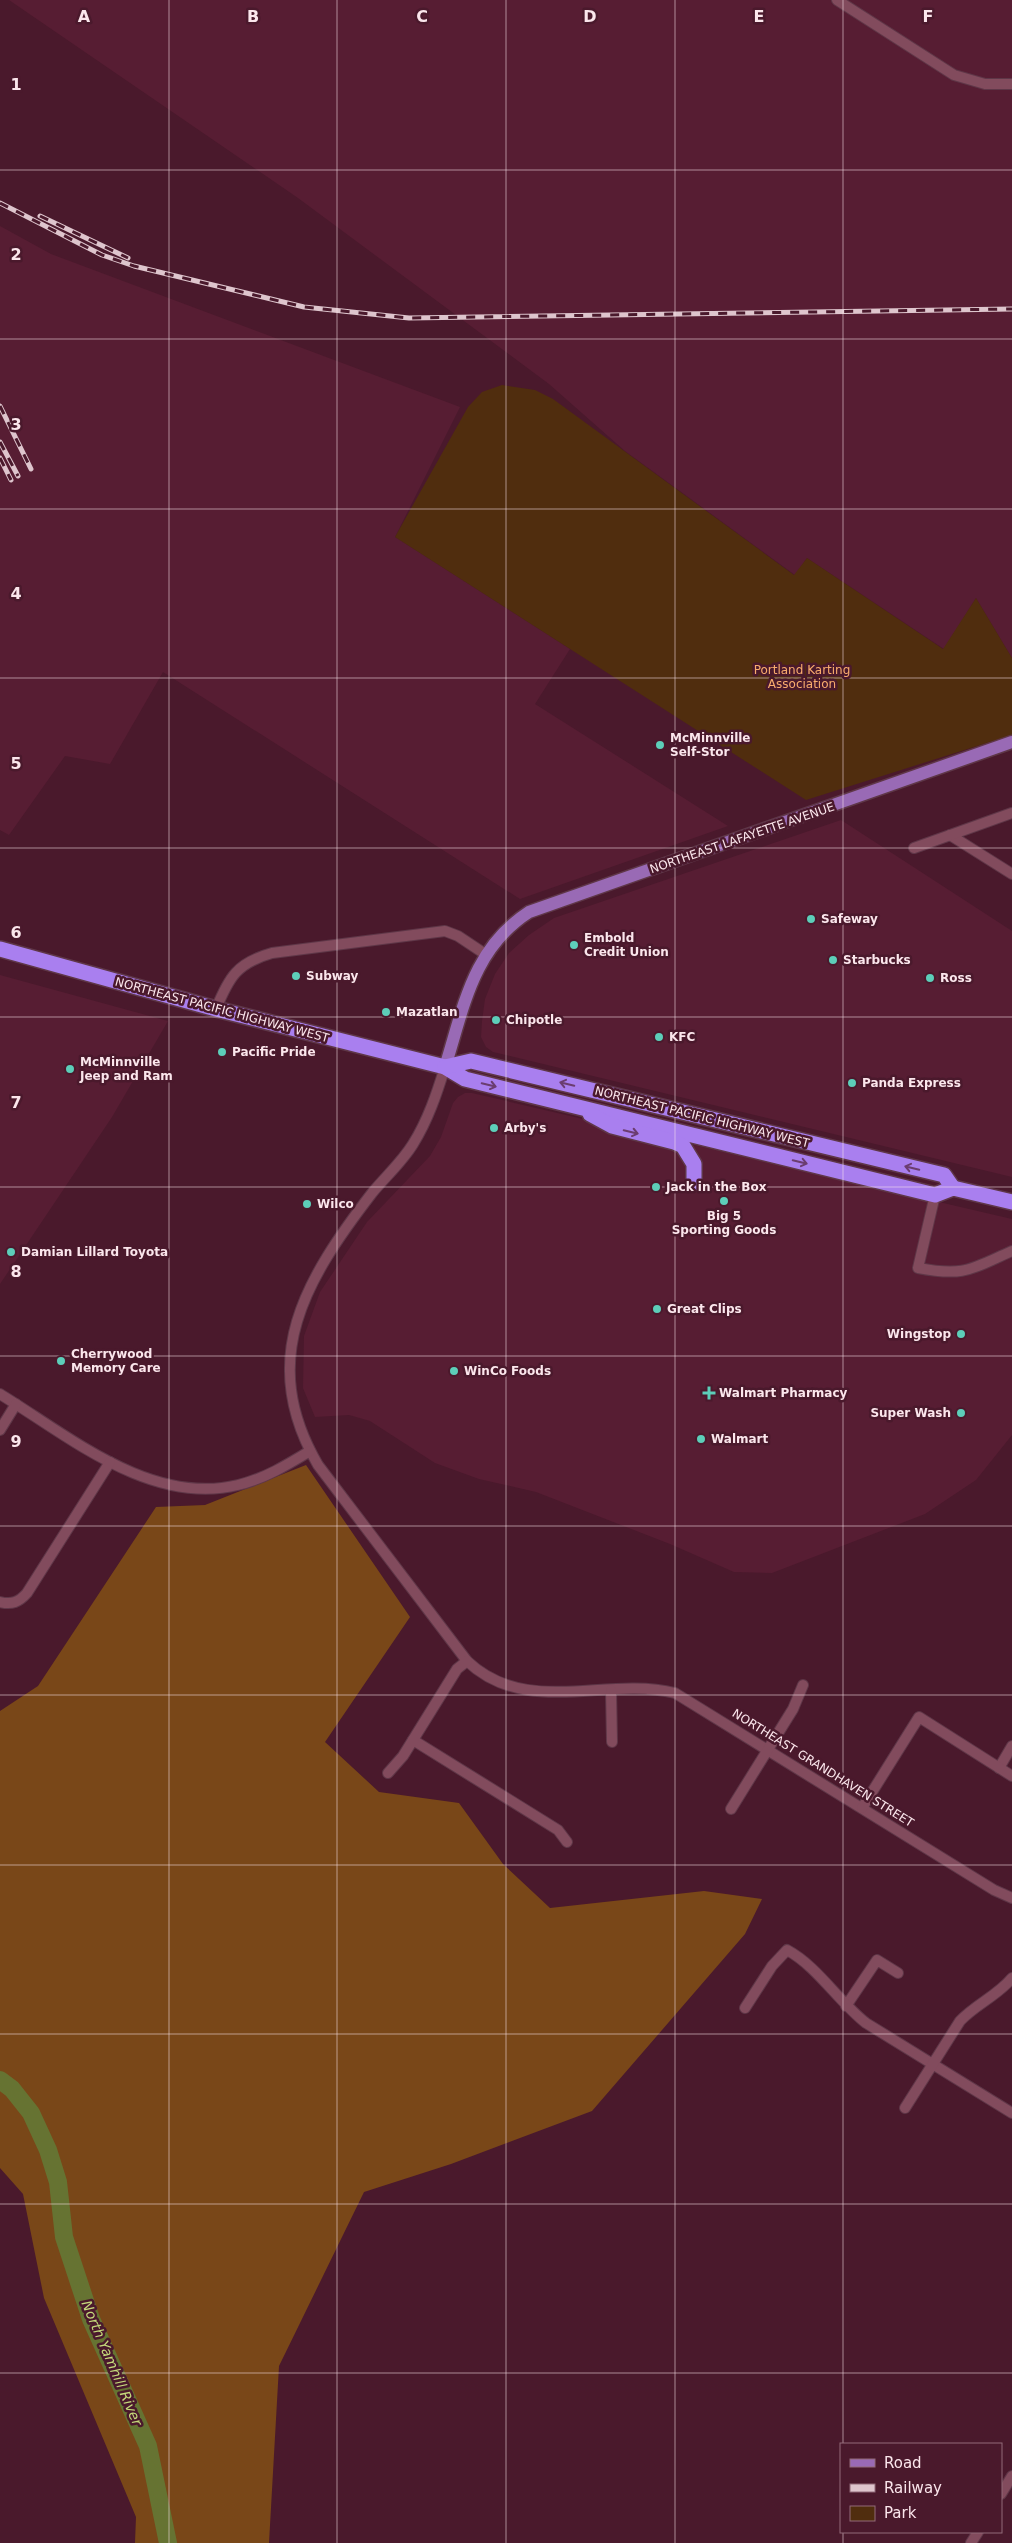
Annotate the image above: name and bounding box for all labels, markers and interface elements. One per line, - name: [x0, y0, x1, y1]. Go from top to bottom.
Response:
- text: A: [78, 7, 91, 26]
- text: B: [247, 7, 259, 26]
- text: C: [416, 7, 428, 26]
- text: D: [583, 7, 597, 26]
- text: E: [754, 7, 764, 26]
- text: F: [923, 7, 933, 26]
- text: 1: [10, 75, 22, 94]
- text: 2: [10, 245, 22, 264]
- text: 3: [10, 415, 22, 434]
- text: 4: [10, 584, 22, 603]
- park label: Portland Karting Association: [754, 663, 850, 691]
- place label: McMinnville Self-Stor: [670, 731, 751, 759]
- marker: McMinnville Self-Stor: [654, 739, 666, 751]
- text: 5: [10, 754, 22, 773]
- street label: NORTHEAST LAFAYETTE AVENUE: [648, 800, 836, 876]
- place label: Safeway: [821, 912, 878, 926]
- marker: Safeway: [805, 913, 817, 925]
- text: 6: [10, 923, 22, 942]
- place label: Embold Credit Union: [584, 931, 669, 959]
- marker: Embold Credit Union: [568, 939, 580, 951]
- place label: Starbucks: [843, 953, 911, 967]
- marker: Starbucks: [827, 954, 839, 966]
- place label: Subway: [306, 969, 359, 983]
- marker: Subway: [290, 970, 302, 982]
- place label: Ross: [940, 971, 972, 985]
- marker: Ross: [924, 972, 936, 984]
- street label: NORTHEAST PACIFIC HIGHWAY WEST: [114, 975, 331, 1045]
- place label: Mazatlan: [396, 1005, 458, 1019]
- marker: Mazatlan: [380, 1006, 392, 1018]
- place label: Chipotle: [506, 1013, 562, 1027]
- marker: Chipotle: [490, 1014, 502, 1026]
- place label: KFC: [669, 1030, 695, 1044]
- marker: KFC: [653, 1031, 665, 1043]
- place label: Pacific Pride: [232, 1045, 316, 1059]
- marker: Pacific Pride: [216, 1046, 228, 1058]
- place label: McMinnville Jeep and Ram: [79, 1055, 173, 1083]
- marker: McMinnville Jeep and Ram: [64, 1063, 76, 1075]
- place label: Panda Express: [862, 1076, 961, 1090]
- marker: Panda Express: [846, 1077, 858, 1089]
- one-way arrow: [559, 1079, 575, 1088]
- one-way arrow: [481, 1081, 497, 1090]
- street label: NORTHEAST PACIFIC HIGHWAY WEST: [593, 1084, 811, 1151]
- text: 7: [10, 1093, 22, 1112]
- place label: Arby's: [504, 1121, 546, 1135]
- marker: Arby's: [488, 1122, 500, 1134]
- one-way arrow: [623, 1128, 639, 1137]
- one-way arrow: [791, 1158, 807, 1167]
- one-way arrow: [904, 1163, 920, 1172]
- place label: Jack in the Box: [665, 1180, 767, 1194]
- marker: Jack in the Box: [650, 1181, 662, 1193]
- marker: Big 5 Sporting Goods: [718, 1195, 730, 1207]
- place label: Wilco: [317, 1197, 354, 1211]
- marker: Wilco: [301, 1198, 313, 1210]
- place label: Big 5 Sporting Goods: [672, 1209, 776, 1237]
- place label: Damian Lillard Toyota: [21, 1245, 168, 1259]
- marker: Damian Lillard Toyota: [5, 1246, 17, 1258]
- text: 8: [10, 1262, 22, 1281]
- place label: Great Clips: [667, 1302, 742, 1316]
- marker: Great Clips: [651, 1303, 663, 1315]
- place label: Wingstop: [887, 1327, 951, 1341]
- marker: Wingstop: [955, 1328, 967, 1340]
- place label: Cherrywood Memory Care: [71, 1347, 161, 1375]
- marker: Cherrywood Memory Care: [55, 1355, 67, 1367]
- place label: WinCo Foods: [464, 1364, 551, 1378]
- marker: WinCo Foods: [448, 1365, 460, 1377]
- place label: Walmart Pharmacy: [719, 1386, 848, 1400]
- marker: Walmart Pharmacy: [703, 1387, 715, 1399]
- place label: Super Wash: [870, 1406, 951, 1420]
- marker: Super Wash: [955, 1407, 967, 1419]
- text: 9: [10, 1432, 22, 1451]
- place label: Walmart: [711, 1432, 769, 1446]
- marker: Walmart: [695, 1433, 707, 1445]
- street label: NORTHEAST GRANDHAVEN STREET: [730, 1706, 917, 1830]
- water label: North Yamhill River: [78, 2298, 146, 2429]
- legend: [840, 2443, 1002, 2533]
- text: Road: [884, 2454, 922, 2472]
- text: Railway: [884, 2479, 942, 2497]
- text: Park: [884, 2504, 917, 2522]

